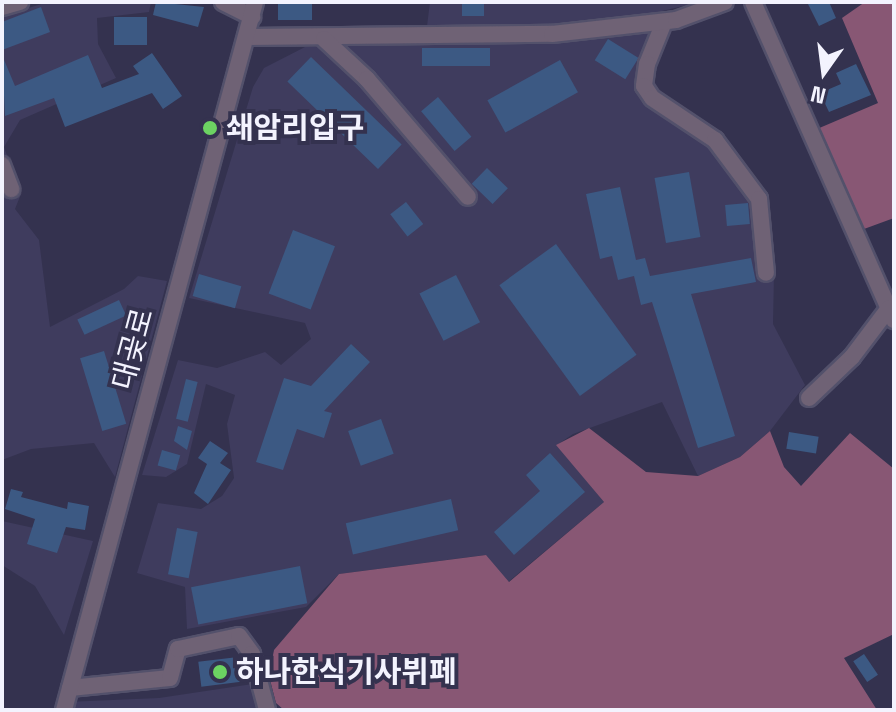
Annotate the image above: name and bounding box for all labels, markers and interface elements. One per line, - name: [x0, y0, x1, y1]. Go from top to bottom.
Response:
- north arrow: [784, 32, 864, 112]
- text: N: [808, 80, 829, 111]
- place label: 쇄암리입구: [226, 110, 364, 146]
- marker: 쇄암리입구: [201, 119, 219, 137]
- street label: 대곶로: [105, 304, 161, 394]
- place label: 하나한식기사뷔페: [236, 654, 457, 690]
- marker: 하나한식기사뷔페: [211, 663, 229, 681]

